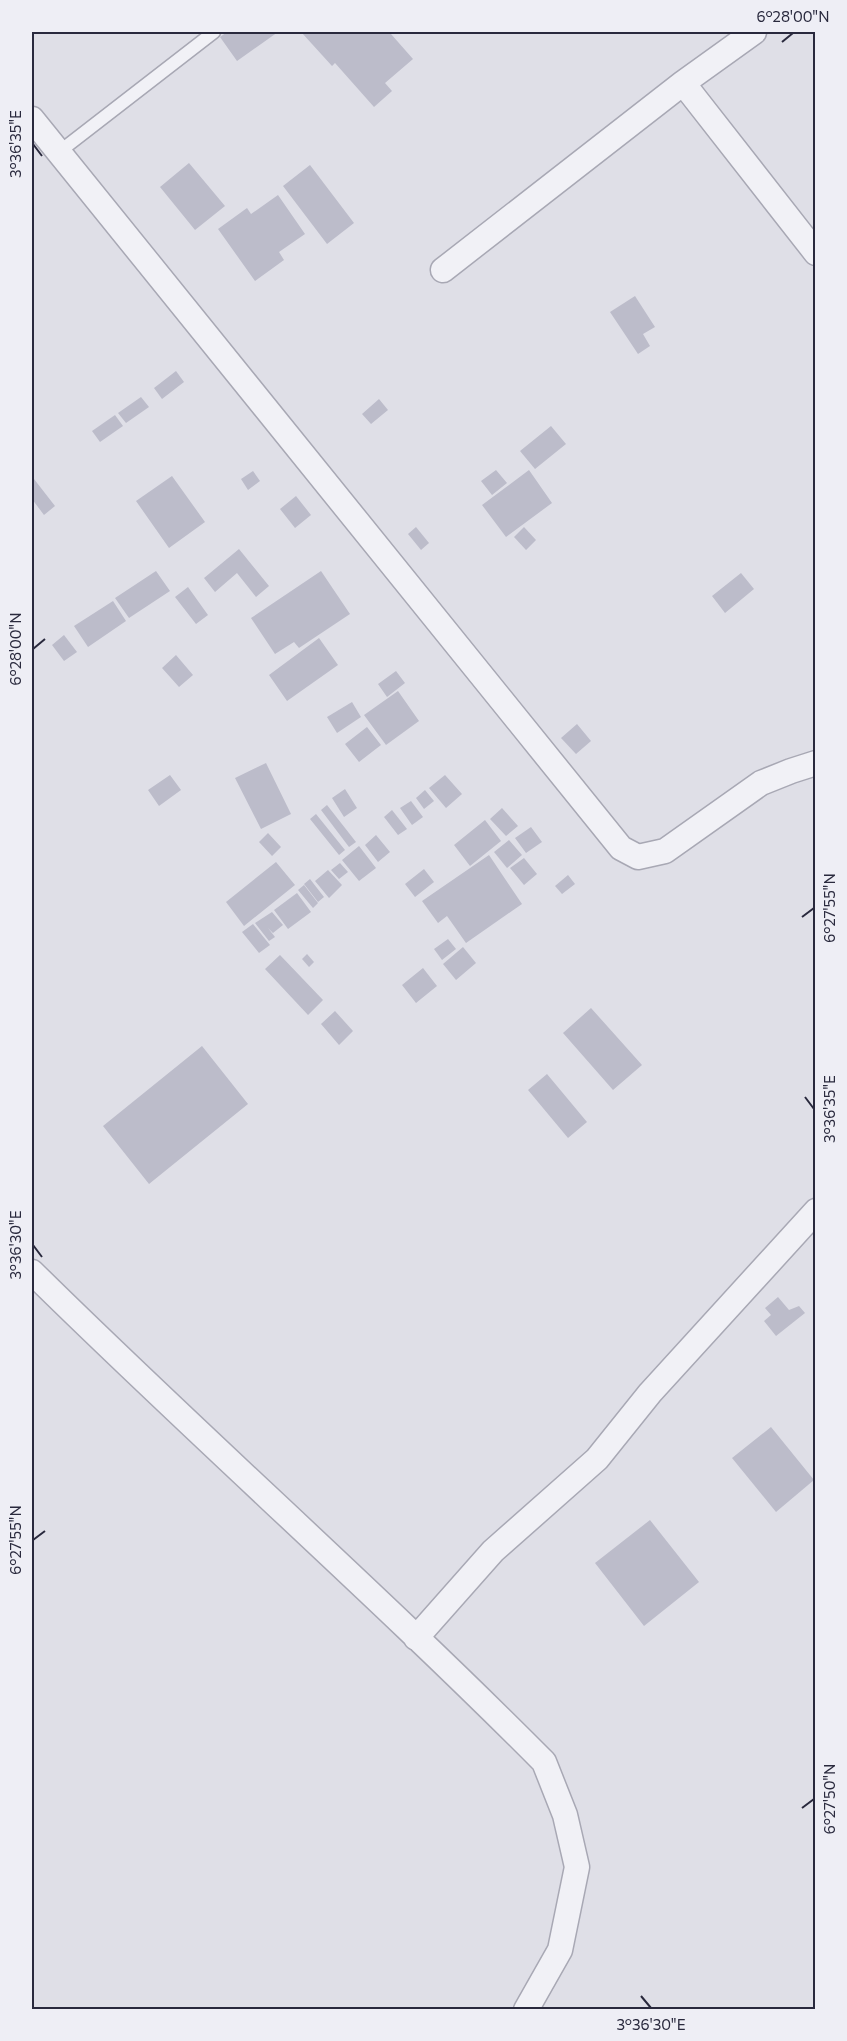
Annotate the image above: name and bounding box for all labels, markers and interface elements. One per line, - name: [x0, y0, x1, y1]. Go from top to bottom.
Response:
- text: 6°28'00"N: [756, 7, 830, 25]
- text: 3°36'35"E: [6, 110, 24, 178]
- text: 6°28'00"N: [6, 612, 24, 686]
- text: 6°27'55"N: [820, 873, 838, 943]
- text: 3°36'35"E: [820, 1075, 838, 1143]
- text: 3°36'30"E: [6, 1210, 24, 1280]
- text: 6°27'55"N: [6, 1505, 24, 1575]
- text: 6°27'50"N: [820, 1764, 838, 1834]
- text: 3°36'30"E: [616, 2015, 686, 2033]

